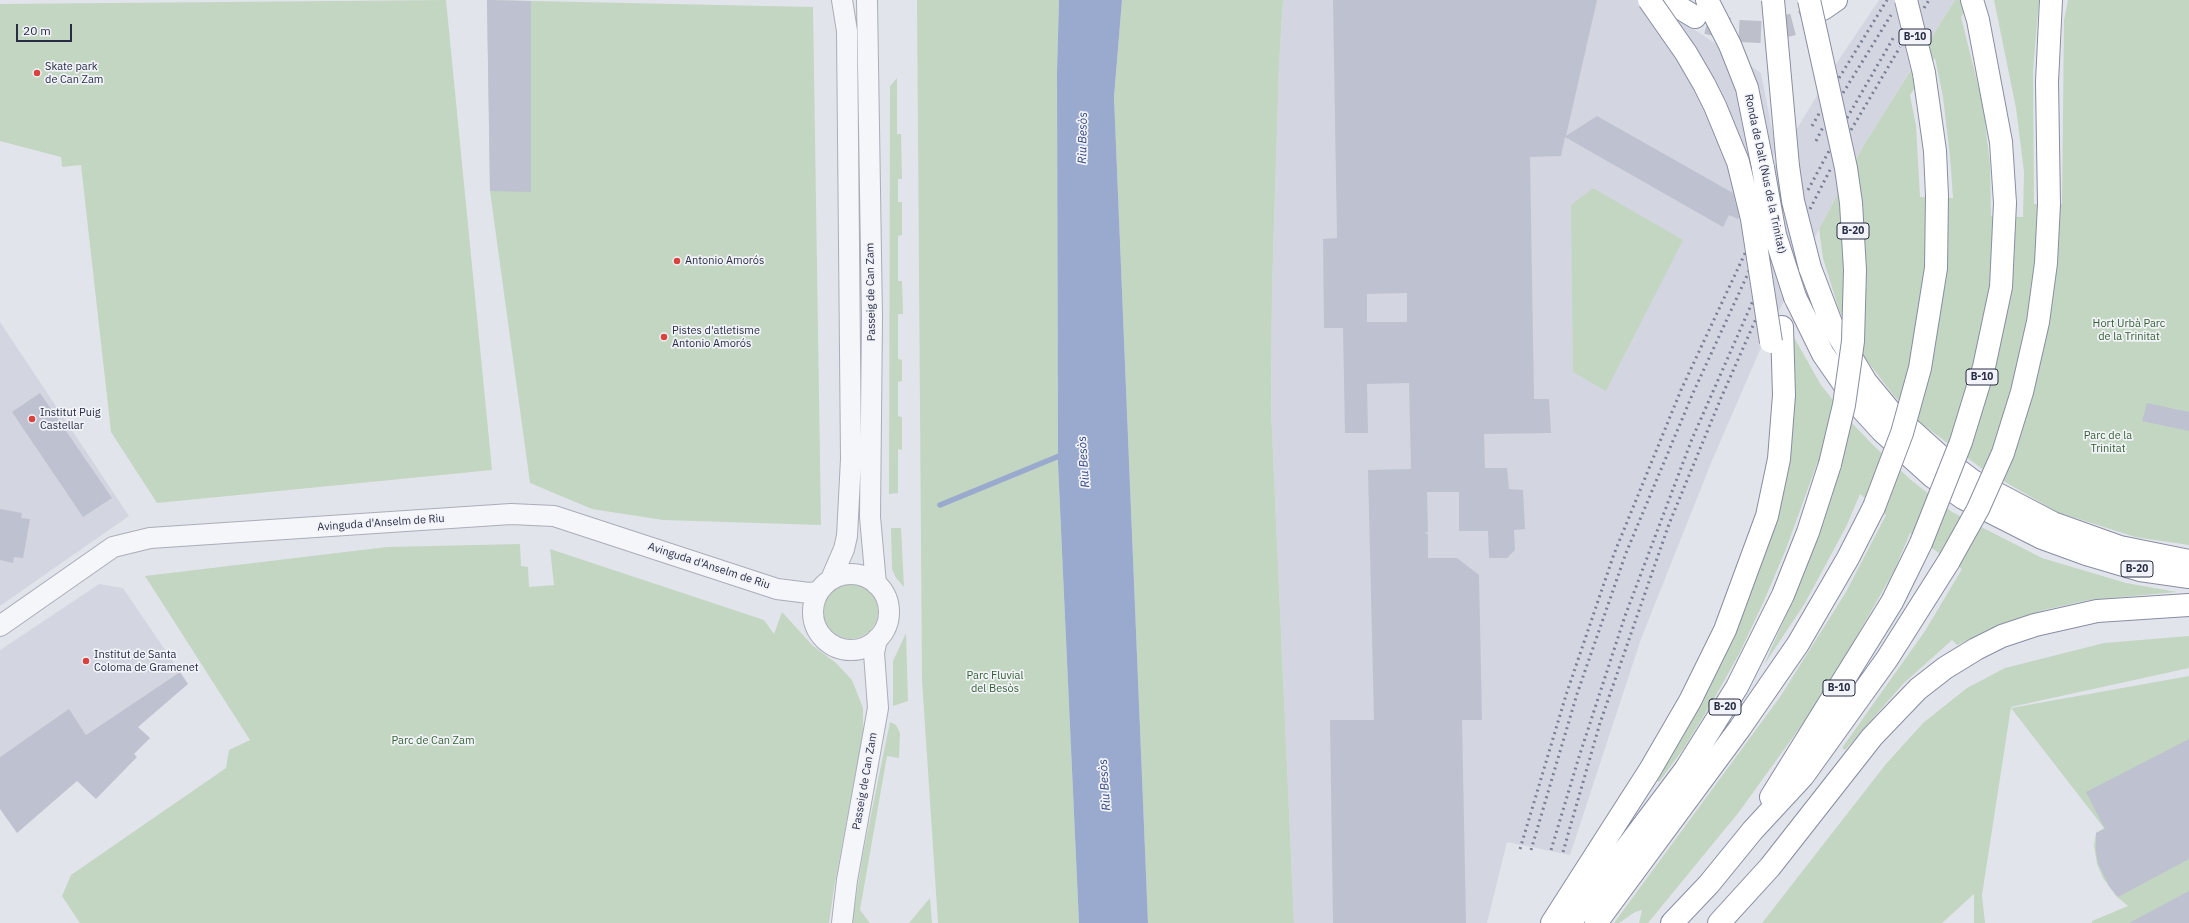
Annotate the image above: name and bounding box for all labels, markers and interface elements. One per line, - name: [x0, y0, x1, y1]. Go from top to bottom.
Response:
- scale bar: [18, 16, 74, 42]
- text: 20 m: [23, 23, 51, 38]
- road number: B-10: [1899, 29, 1931, 45]
- place label: Skate park de Can Zam: [45, 60, 103, 86]
- marker: Skate park de Can Zam: [32, 68, 42, 78]
- street label: Ronda de Dalt (Nus de la Trinitat): [1742, 93, 1788, 255]
- water label: Riu Besòs: [1075, 112, 1091, 164]
- road number: B-20: [1837, 223, 1869, 239]
- street label: Passeig de Can Zam: [864, 243, 878, 341]
- place label: Antonio Amorós: [685, 254, 764, 268]
- marker: Antonio Amorós: [672, 256, 682, 266]
- park label: Hort Urbà Parc de la Trinitat: [2093, 317, 2165, 343]
- place label: Pistes d'atletisme Antonio Amorós: [672, 324, 760, 350]
- marker: Pistes d'atletisme Antonio Amorós: [659, 332, 669, 342]
- road number: B-10: [1966, 369, 1998, 385]
- place label: Institut Puig Castellar: [40, 406, 101, 432]
- marker: Institut Puig Castellar: [27, 414, 37, 424]
- park label: Parc de la Trinitat: [2084, 429, 2132, 455]
- water label: Riu Besòs: [1075, 436, 1093, 488]
- street label: Avinguda d'Anselm de Riu: [317, 512, 445, 534]
- street label: Avinguda d'Anselm de Riu: [646, 540, 772, 592]
- road number: B-20: [2121, 561, 2153, 577]
- place label: Institut de Santa Coloma de Gramenet: [94, 648, 199, 674]
- marker: Institut de Santa Coloma de Gramenet: [81, 656, 91, 666]
- park label: Parc Fluvial del Besòs: [967, 669, 1023, 695]
- road number: B-10: [1823, 680, 1855, 696]
- road number: B-20: [1709, 699, 1741, 715]
- street label: Passeig de Can Zam: [850, 731, 880, 831]
- park label: Parc de Can Zam: [392, 734, 474, 748]
- water label: Riu Besòs: [1096, 759, 1114, 811]

